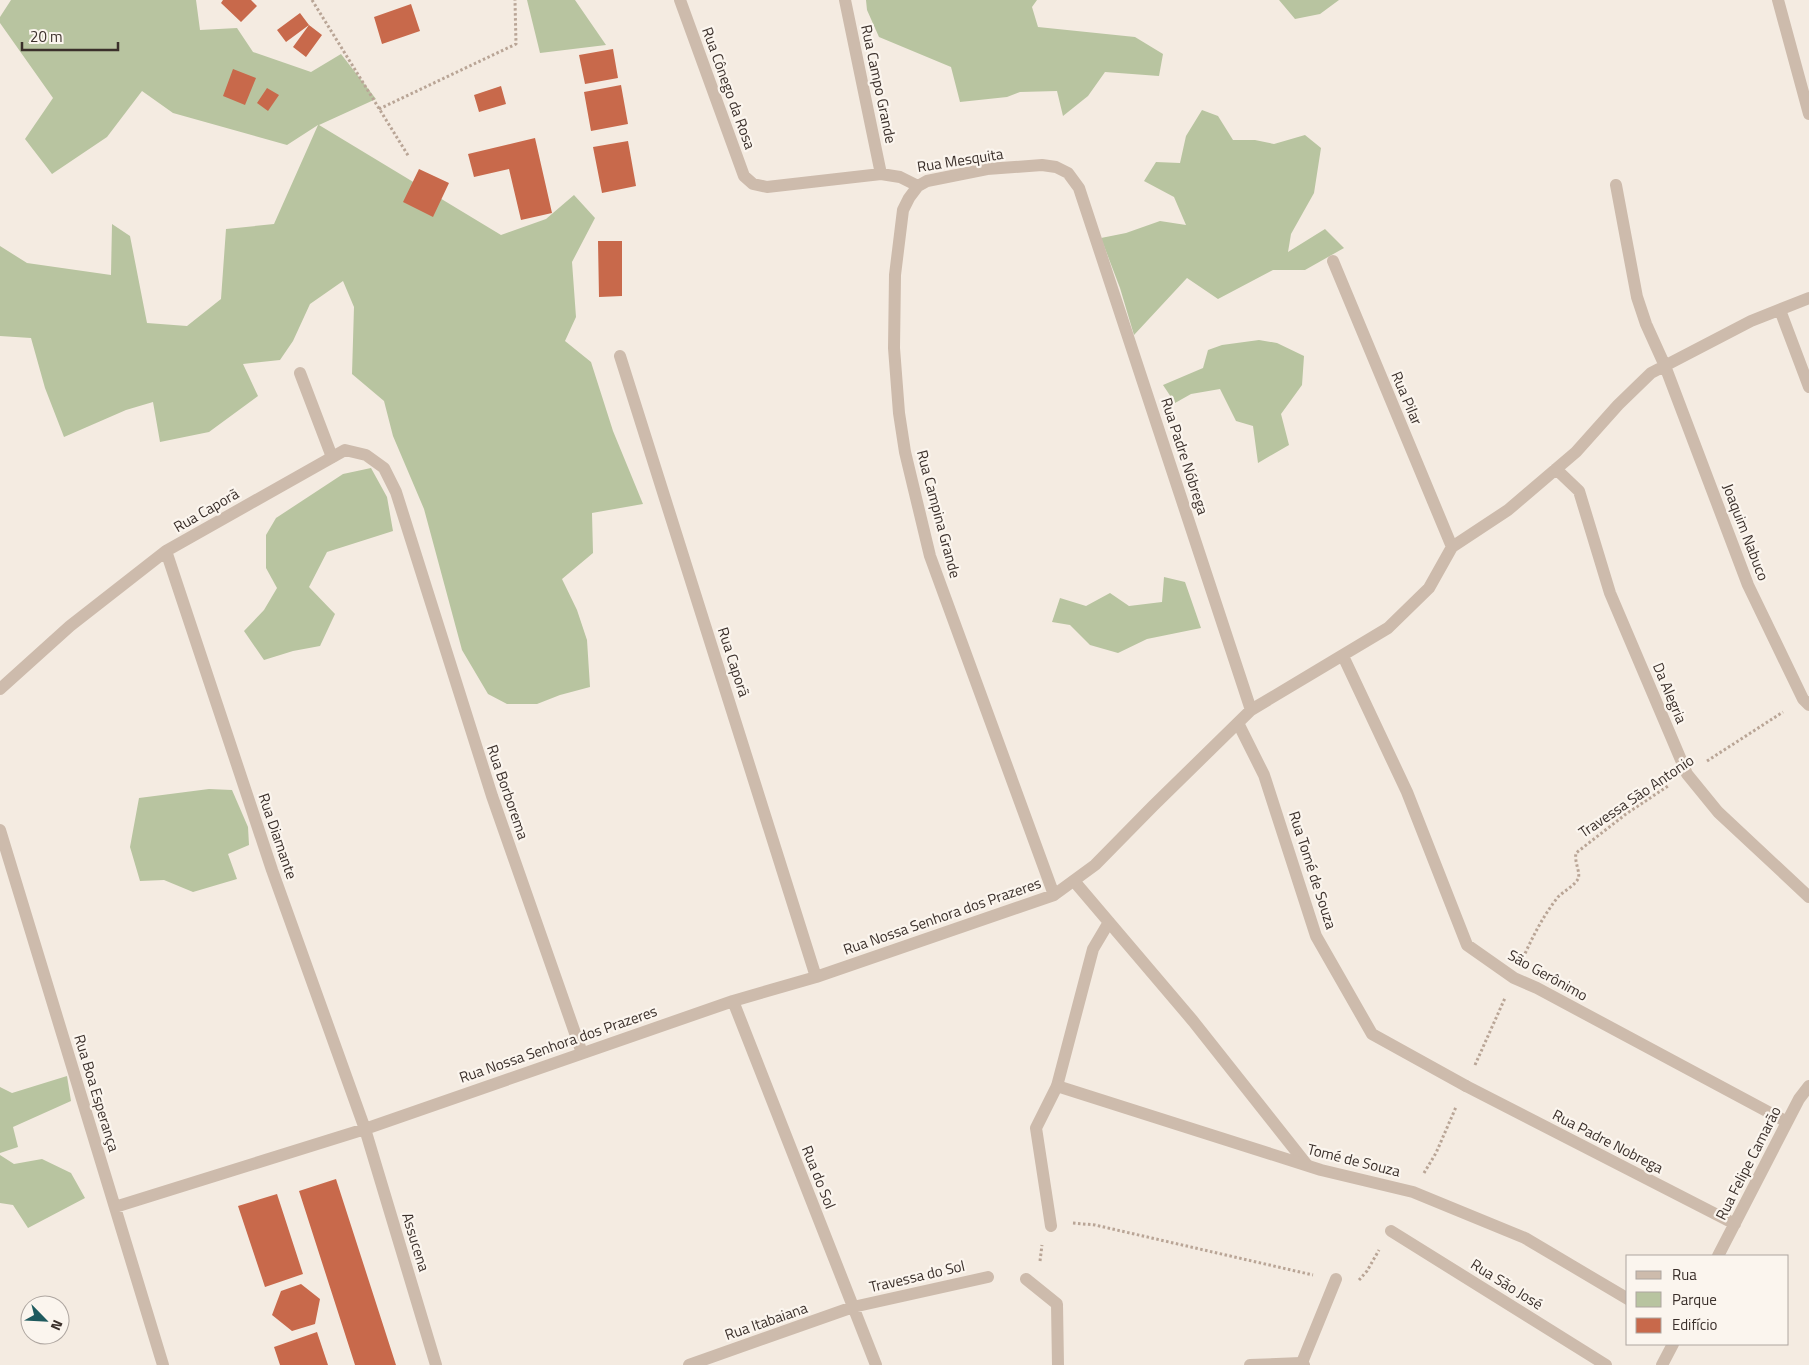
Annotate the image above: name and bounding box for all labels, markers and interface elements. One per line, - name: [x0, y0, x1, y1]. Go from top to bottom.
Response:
- scale bar: [22, 20, 119, 52]
- street label: Rua Campo Grande: [855, 23, 903, 145]
- street label: Rua Cônego da Rosa: [696, 24, 762, 153]
- text: 20 m: [30, 25, 63, 48]
- street label: Rua Mesquita: [915, 142, 1005, 178]
- street label: Rua Pilar: [1385, 368, 1429, 428]
- street label: Rua Padre Nóbrega: [1155, 394, 1215, 518]
- street label: Rua Campina Grande: [911, 447, 967, 581]
- street label: Joaquim Nabuco: [1717, 480, 1775, 584]
- street label: Rua Caporã: [169, 482, 243, 538]
- street label: Rua Caporã: [712, 624, 756, 700]
- street label: Da Alegria: [1647, 659, 1693, 727]
- street label: Rua Borborema: [481, 742, 535, 843]
- street label: Travessa São Antonio: [1574, 749, 1698, 843]
- street label: Rua Diamante: [253, 790, 303, 882]
- street label: Rua Tomé de Souza: [1283, 808, 1343, 932]
- street label: Rua Nossa Senhora dos Prazeres: [840, 871, 1044, 961]
- street label: São Gerônimo: [1504, 944, 1592, 1007]
- street label: Rua Nossa Senhora dos Prazeres: [456, 999, 660, 1089]
- street label: Rua Boa Esperança: [68, 1032, 126, 1155]
- street label: Rua Felipe Camarão: [1709, 1102, 1787, 1224]
- street label: Rua Padre Nobrega: [1548, 1103, 1668, 1179]
- street label: Tomé de Souza: [1305, 1137, 1403, 1183]
- street label: Rua do Sol: [796, 1142, 842, 1212]
- street label: Assucena: [396, 1210, 436, 1275]
- street label: Rua São José: [1466, 1253, 1548, 1315]
- street label: Travessa do Sol: [867, 1254, 967, 1298]
- legend: [1626, 1255, 1789, 1345]
- text: Rua: [1672, 1263, 1697, 1286]
- text: Parque: [1672, 1288, 1717, 1311]
- north arrow: [20, 1295, 70, 1345]
- street label: Rua Itabaiana: [721, 1296, 811, 1346]
- text: Edifício: [1672, 1313, 1717, 1336]
- text: N: [46, 1317, 69, 1334]

